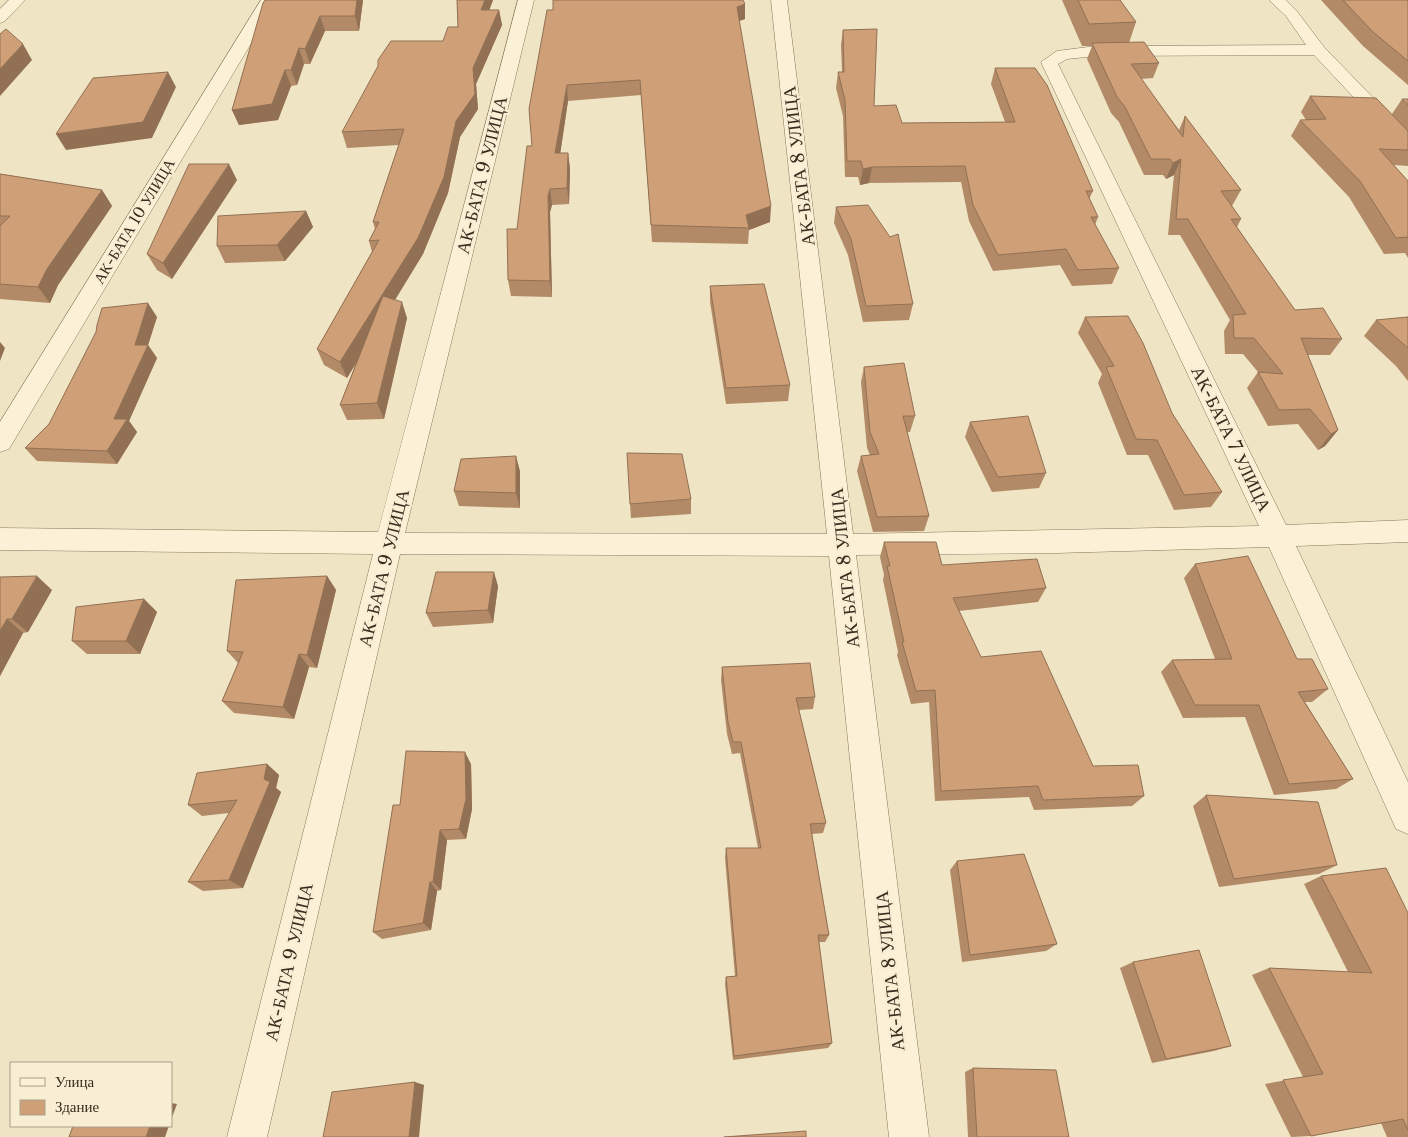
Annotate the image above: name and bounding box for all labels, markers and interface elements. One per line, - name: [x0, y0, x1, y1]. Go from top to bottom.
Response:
- street label: АК-БАТА 8 УЛИЦА: [778, 85, 820, 247]
- street label: АК-БАТА 9 УЛИЦА: [452, 94, 512, 256]
- street label: АК-БАТА 10 УЛИЦА: [89, 155, 179, 287]
- street label: АК-БАТА 7 УЛИЦА: [1186, 363, 1276, 515]
- street label: АК-БАТА 9 УЛИЦА: [354, 487, 414, 649]
- street label: АК-БАТА 8 УЛИЦА: [826, 487, 864, 649]
- street label: АК-БАТА 9 УЛИЦА: [260, 881, 318, 1043]
- street label: АК-БАТА 8 УЛИЦА: [871, 890, 909, 1052]
- legend: [10, 1062, 172, 1127]
- text: Улица: [55, 1072, 94, 1091]
- text: Здание: [55, 1097, 99, 1116]

